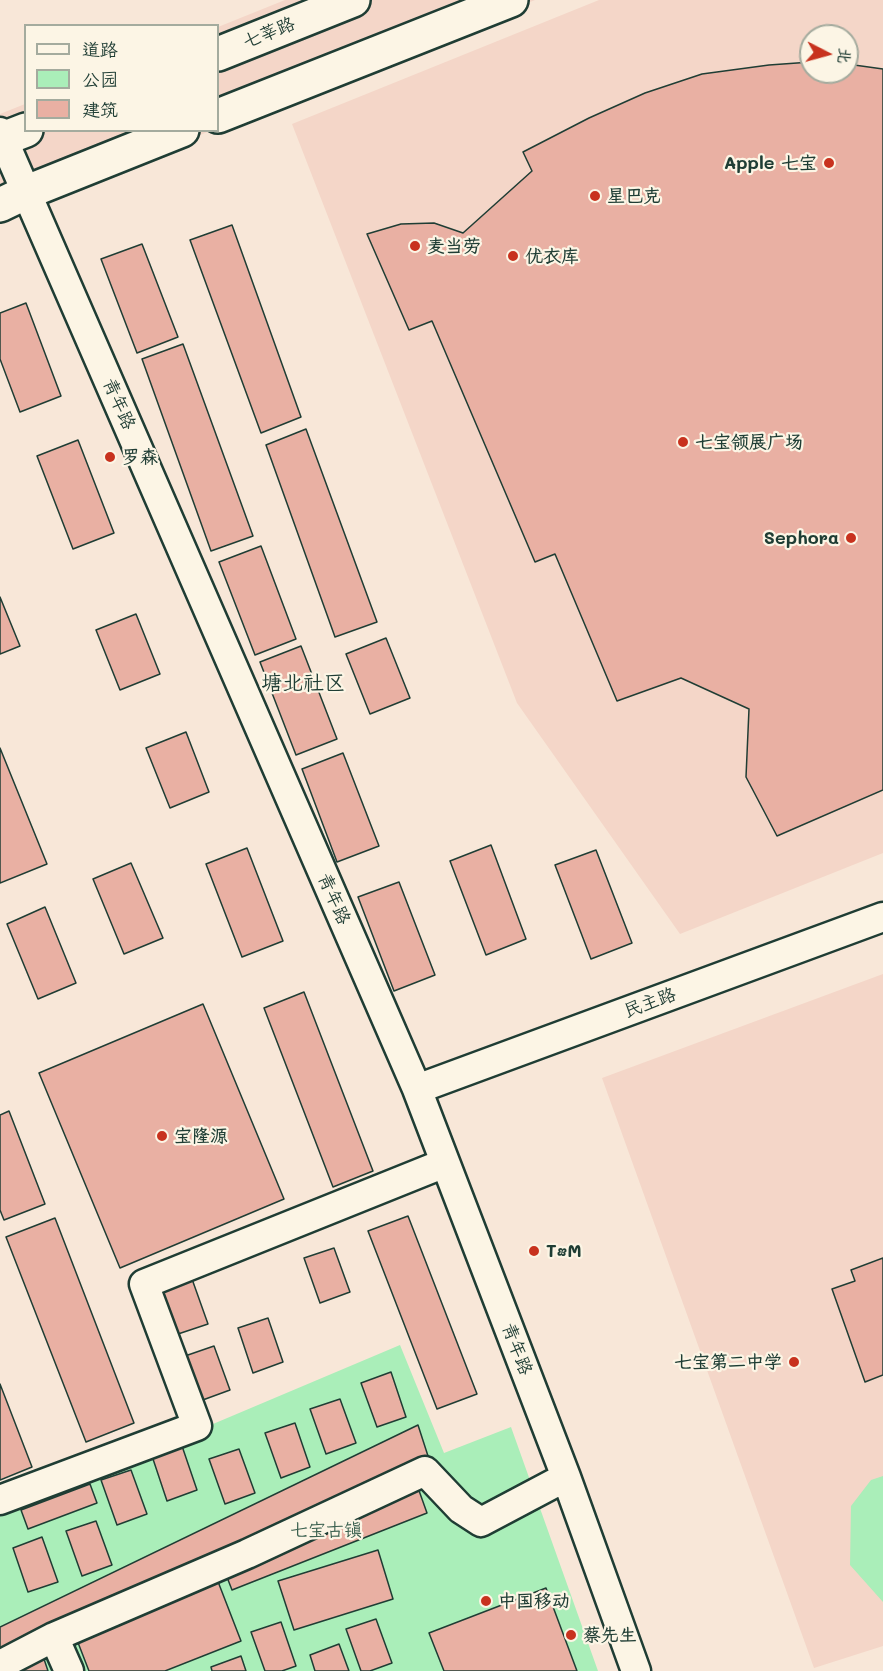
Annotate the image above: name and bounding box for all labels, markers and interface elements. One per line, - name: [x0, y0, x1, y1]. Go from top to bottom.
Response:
- street label: 七莘路: [240, 13, 298, 53]
- legend: [24, 24, 219, 132]
- north arrow: [799, 24, 859, 84]
- text: 道路: [82, 37, 118, 61]
- text: 北: [834, 47, 857, 65]
- text: 公园: [82, 67, 118, 91]
- text: 建筑: [82, 97, 118, 121]
- place label: Apple 七宝: [724, 152, 817, 174]
- marker: Apple 七宝: [822, 156, 836, 170]
- place label: 星巴克: [607, 185, 661, 207]
- marker: 星巴克: [588, 189, 602, 203]
- place label: 麦当劳: [427, 235, 481, 257]
- marker: 麦当劳: [408, 239, 422, 253]
- place label: 优衣库: [525, 245, 579, 267]
- marker: 优衣库: [506, 249, 520, 263]
- street label: 青年路: [98, 375, 140, 433]
- place label: 七宝领展广场: [695, 431, 803, 453]
- marker: 七宝领展广场: [676, 435, 690, 449]
- place label: 罗森: [122, 446, 158, 468]
- marker: 罗森: [103, 450, 117, 464]
- place label: Sephora: [764, 527, 839, 549]
- marker: Sephora: [844, 531, 858, 545]
- district label: 塘北社区: [261, 671, 345, 697]
- street label: 青年路: [313, 870, 355, 928]
- street label: 民主路: [621, 984, 679, 1022]
- place label: 宝隆源: [174, 1125, 228, 1147]
- marker: 宝隆源: [155, 1129, 169, 1143]
- place label: T•M: [546, 1240, 582, 1262]
- marker: T•M: [527, 1244, 541, 1258]
- street label: 青年路: [497, 1320, 537, 1378]
- place label: 七宝第二中学: [674, 1351, 782, 1373]
- marker: 七宝第二中学: [787, 1355, 801, 1369]
- park label: 七宝古镇: [290, 1519, 362, 1541]
- place label: 中国移动: [498, 1590, 570, 1612]
- marker: 中国移动: [479, 1594, 493, 1608]
- place label: 蔡先生: [583, 1624, 637, 1646]
- marker: 蔡先生: [564, 1628, 578, 1642]

